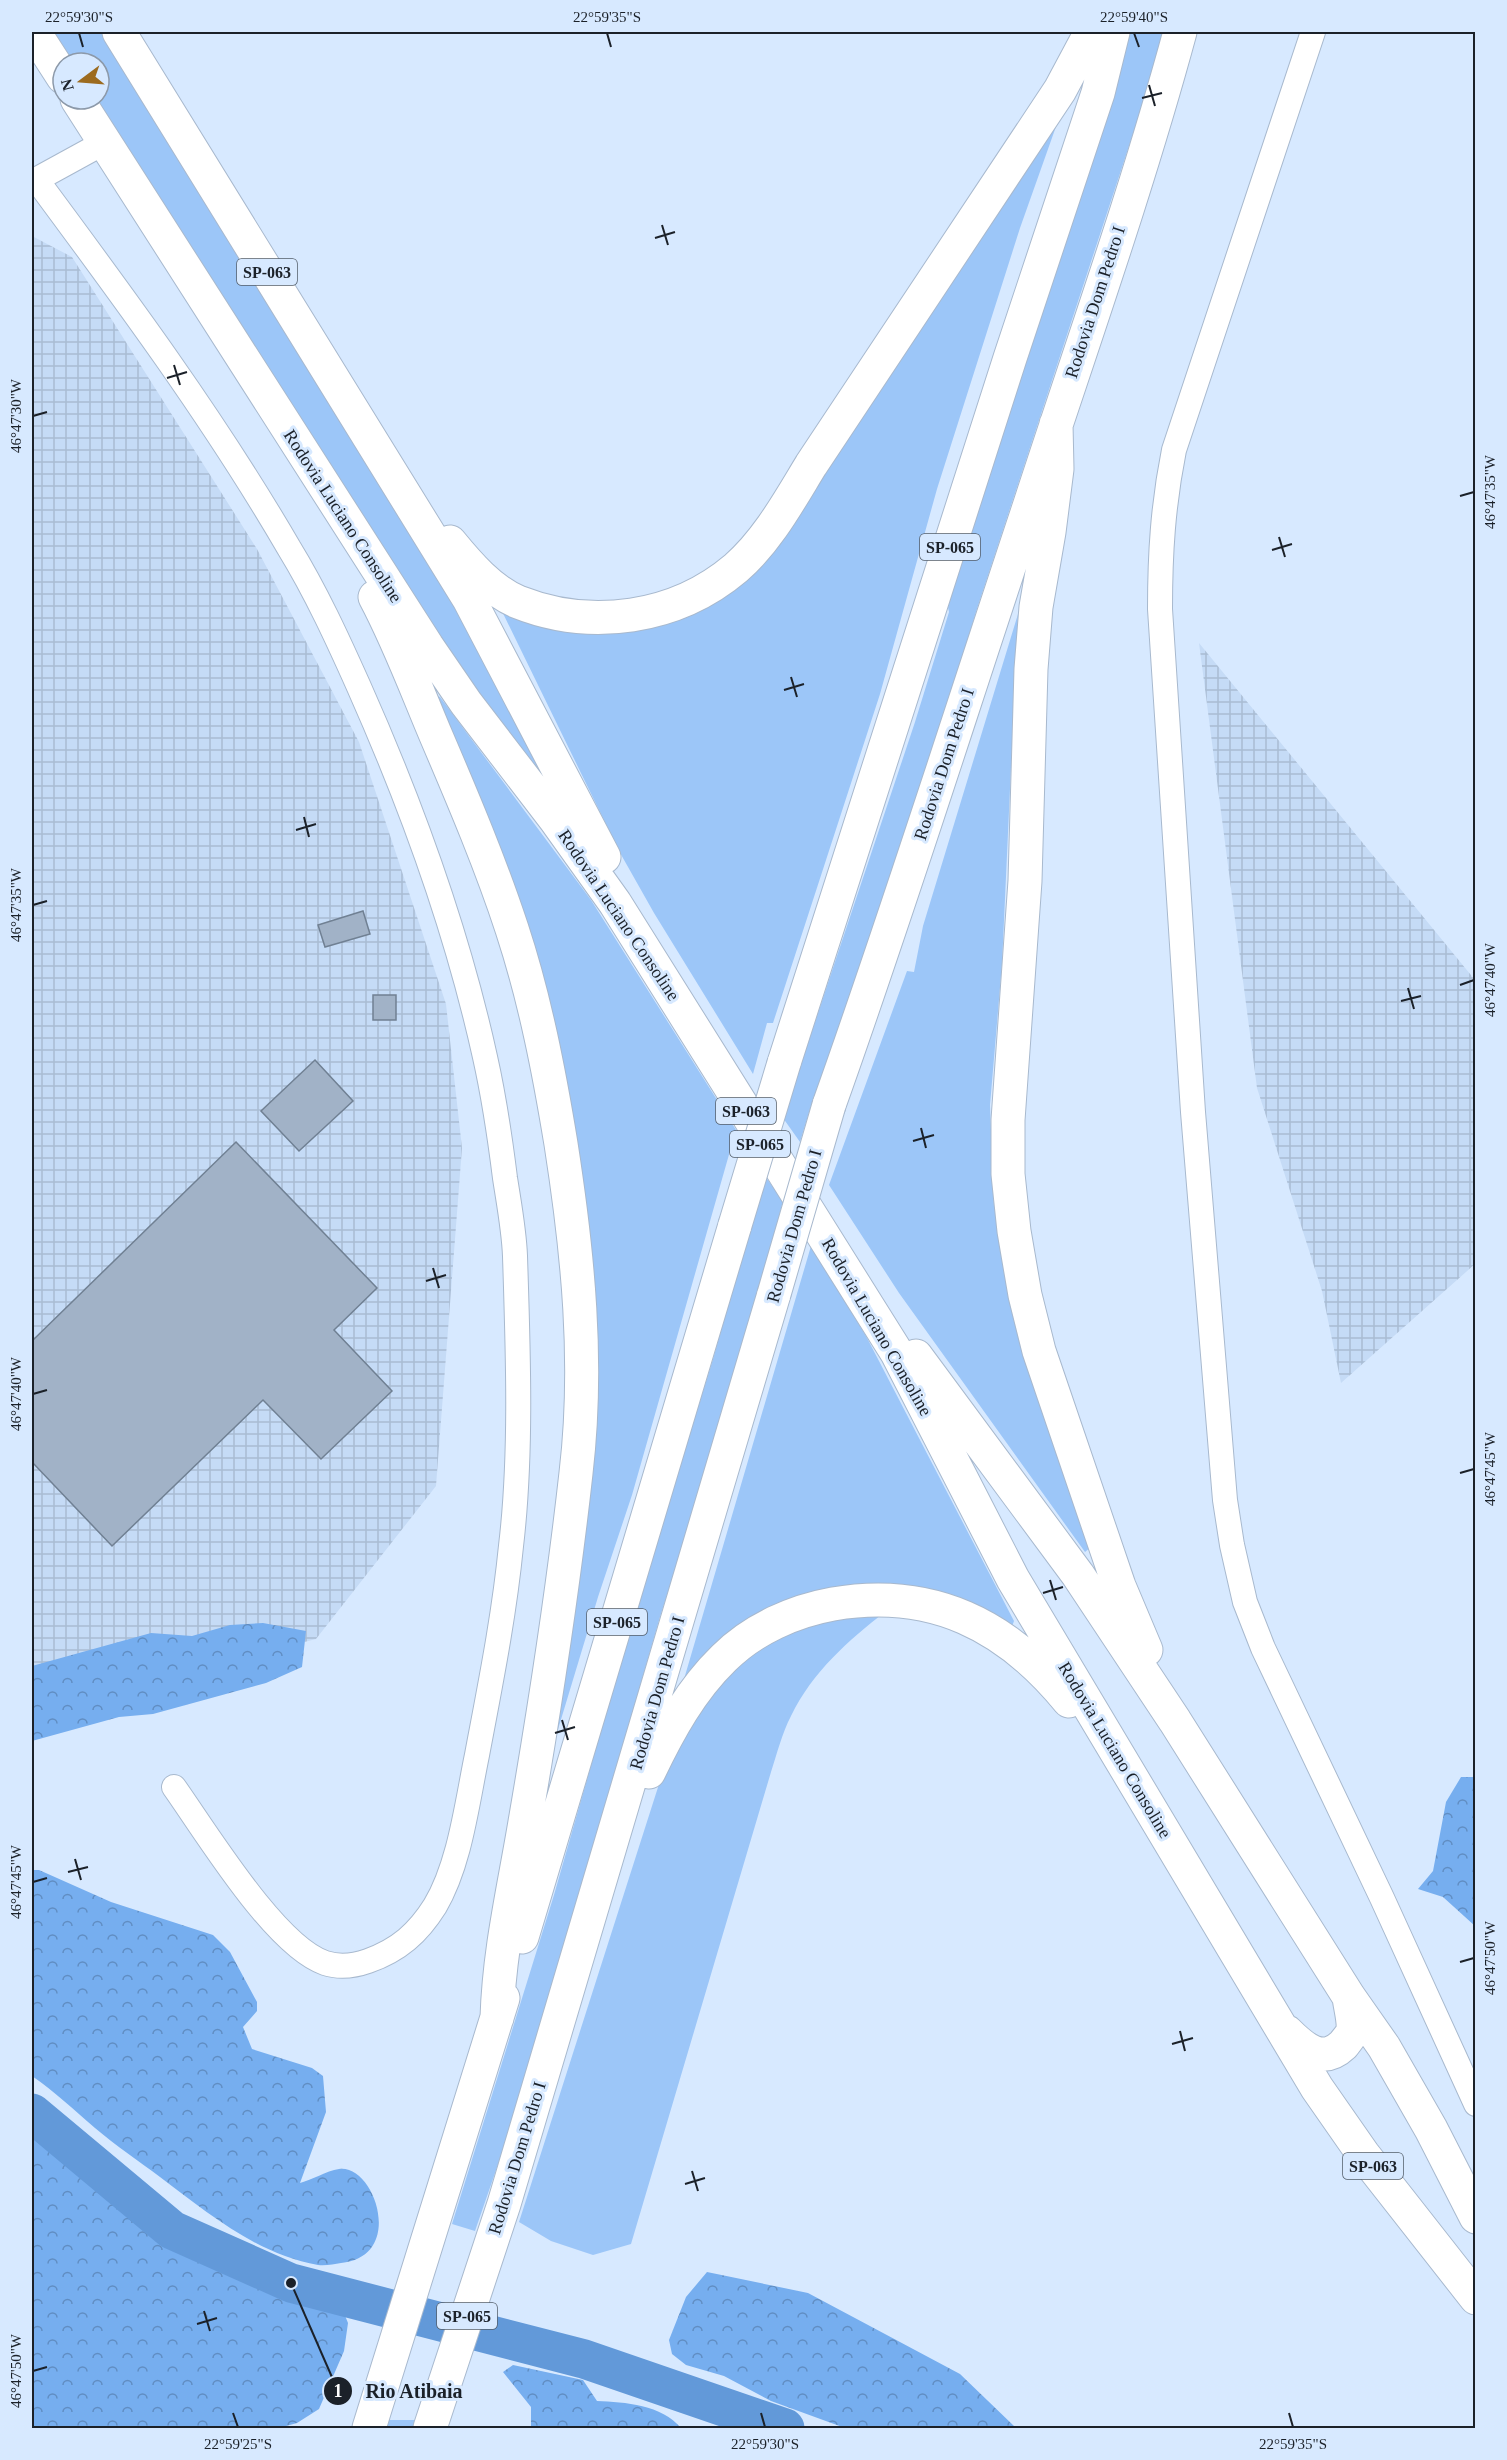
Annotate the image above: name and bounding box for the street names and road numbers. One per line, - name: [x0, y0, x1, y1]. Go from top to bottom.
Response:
- street label: Rodovia Dom Pedro I: [1061, 224, 1129, 380]
- road number: SP-063: [237, 259, 297, 285]
- street label: Rodovia Luciano Consoline: [280, 426, 406, 606]
- road number: SP-065: [920, 534, 980, 560]
- street label: Rodovia Dom Pedro I: [910, 686, 978, 842]
- street label: Rodovia Luciano Consoline: [554, 826, 684, 1004]
- road number: SP-063: [716, 1098, 776, 1124]
- road number: SP-065: [730, 1131, 790, 1157]
- street label: Rodovia Dom Pedro I: [763, 1147, 825, 1305]
- street label: Rodovia Luciano Consoline: [818, 1235, 936, 1419]
- road number: SP-065: [587, 1609, 647, 1635]
- street label: Rodovia Dom Pedro I: [626, 1614, 688, 1772]
- street label: Rodovia Luciano Consoline: [1054, 1658, 1176, 1842]
- street label: Rodovia Dom Pedro I: [484, 2079, 550, 2237]
- road number: SP-063: [1343, 2153, 1403, 2179]
- road number: SP-065: [437, 2303, 497, 2329]

